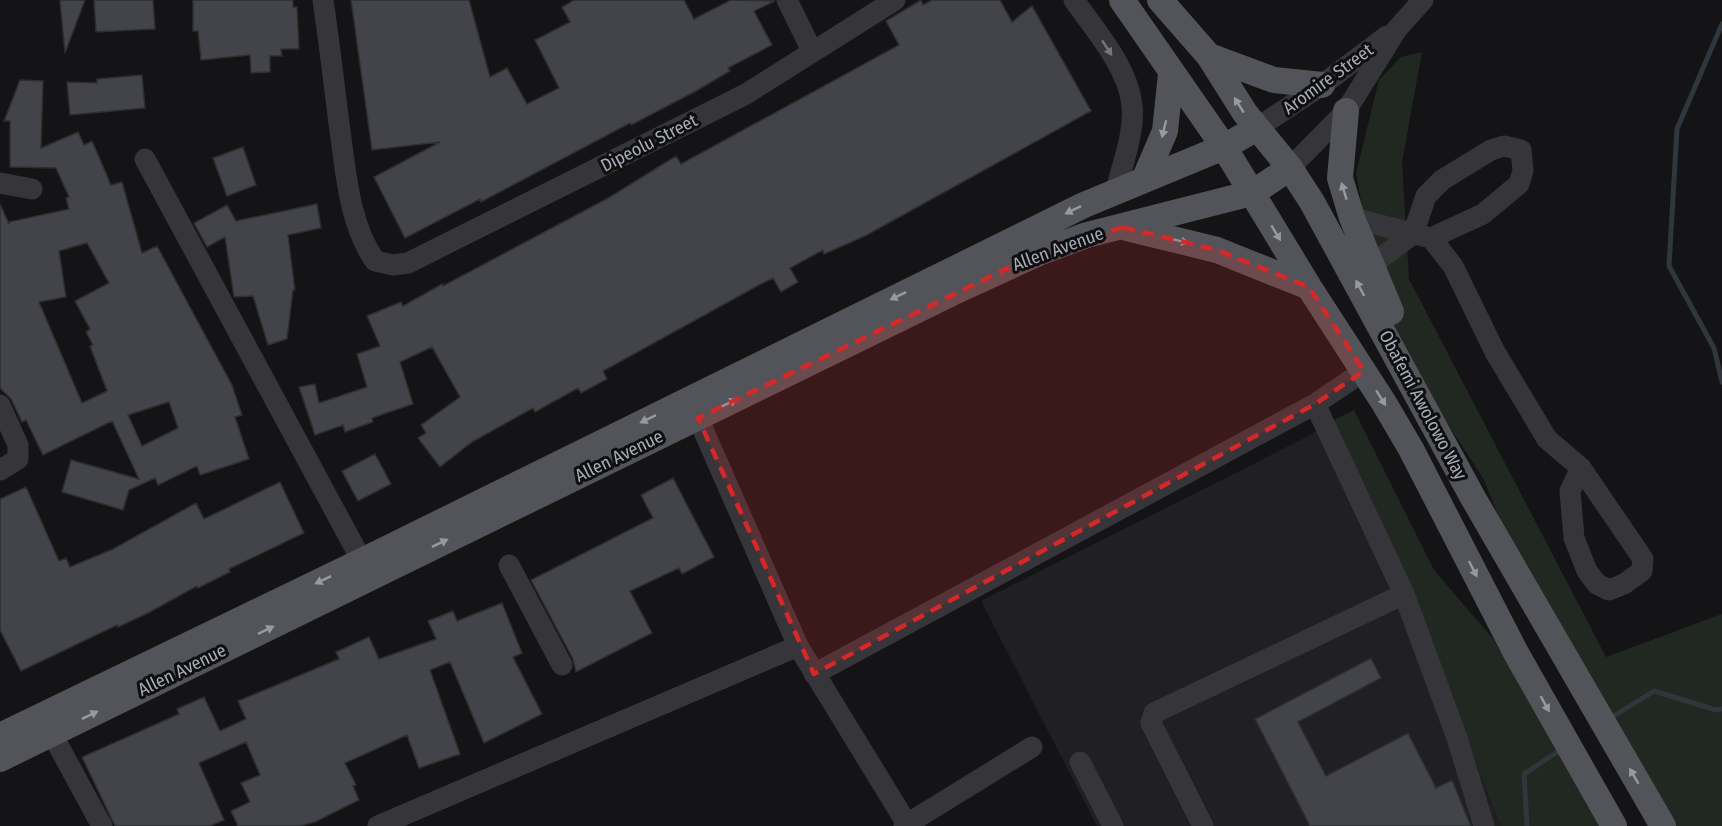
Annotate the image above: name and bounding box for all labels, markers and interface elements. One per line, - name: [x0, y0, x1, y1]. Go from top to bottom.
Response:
- street label: Aromire Street: [1279, 39, 1378, 119]
- one-way arrow: [1101, 40, 1113, 56]
- one-way arrow: [1233, 97, 1245, 113]
- street label: Dipeolu Street: [597, 109, 701, 177]
- one-way arrow: [1159, 120, 1169, 138]
- one-way arrow: [1339, 182, 1348, 200]
- one-way arrow: [1065, 206, 1082, 215]
- street label: Allen Avenue: [1009, 222, 1107, 276]
- one-way arrow: [1271, 225, 1282, 241]
- one-way arrow: [1171, 237, 1190, 246]
- one-way arrow: [1356, 279, 1366, 297]
- one-way arrow: [889, 290, 907, 300]
- street label: Obafemi Awolowo Way: [1374, 326, 1472, 484]
- one-way arrow: [1375, 390, 1386, 406]
- one-way arrow: [721, 399, 738, 408]
- one-way arrow: [639, 414, 657, 424]
- street label: Allen Avenue: [571, 425, 667, 487]
- one-way arrow: [432, 538, 449, 548]
- one-way arrow: [1468, 561, 1478, 578]
- one-way arrow: [314, 576, 331, 585]
- one-way arrow: [257, 625, 274, 634]
- street label: Allen Avenue: [134, 639, 230, 701]
- one-way arrow: [1540, 696, 1550, 713]
- one-way arrow: [82, 710, 99, 720]
- one-way arrow: [1628, 768, 1639, 784]

